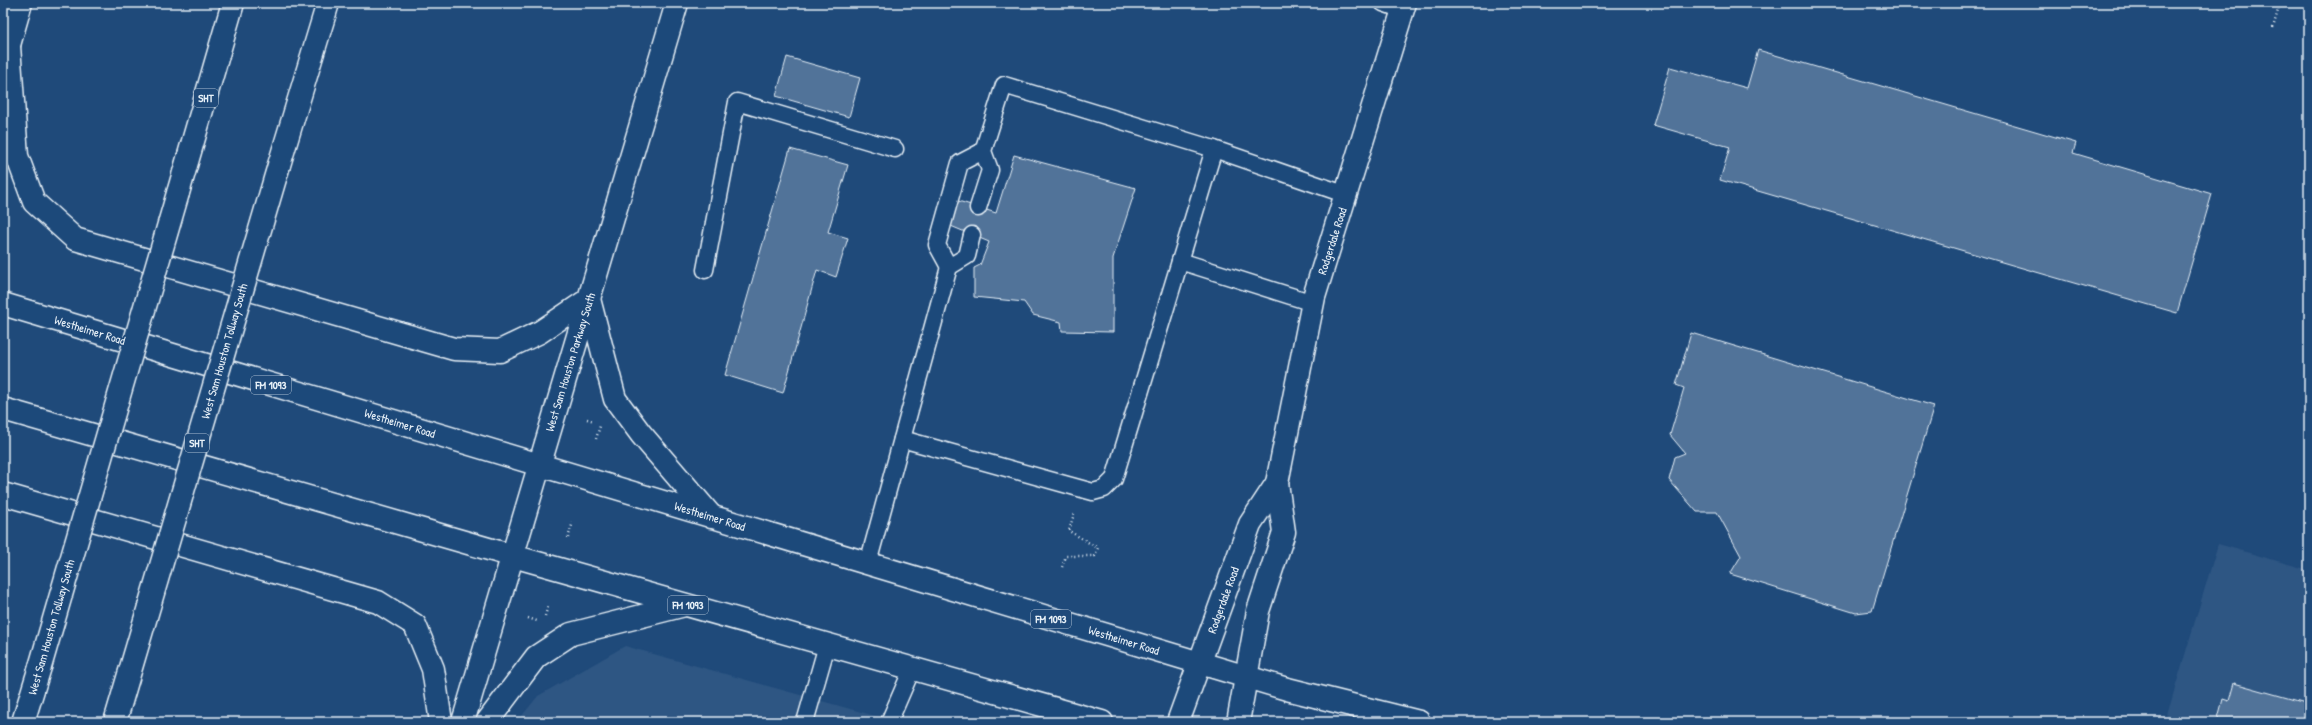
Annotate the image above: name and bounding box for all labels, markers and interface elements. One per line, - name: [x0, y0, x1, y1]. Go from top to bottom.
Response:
- road number: SHT: [194, 89, 218, 107]
- street label: Rodgerdale Road: [1313, 205, 1351, 277]
- street label: West Sam Houston Tollway South: [197, 281, 251, 421]
- street label: West Sam Houston Parkway South: [541, 291, 599, 433]
- street label: Westheimer Road: [52, 311, 128, 349]
- road number: FM 1093: [251, 376, 291, 394]
- street label: Westheimer Road: [362, 404, 438, 442]
- road number: SHT: [185, 434, 209, 452]
- street label: Westheimer Road: [672, 497, 748, 535]
- street label: West Sam Houston Tollway South: [24, 557, 78, 697]
- street label: Rodgerdale Road: [1203, 564, 1243, 636]
- road number: FM 1093: [668, 596, 708, 614]
- road number: FM 1093: [1031, 610, 1071, 628]
- street label: Westheimer Road: [1086, 621, 1162, 659]

